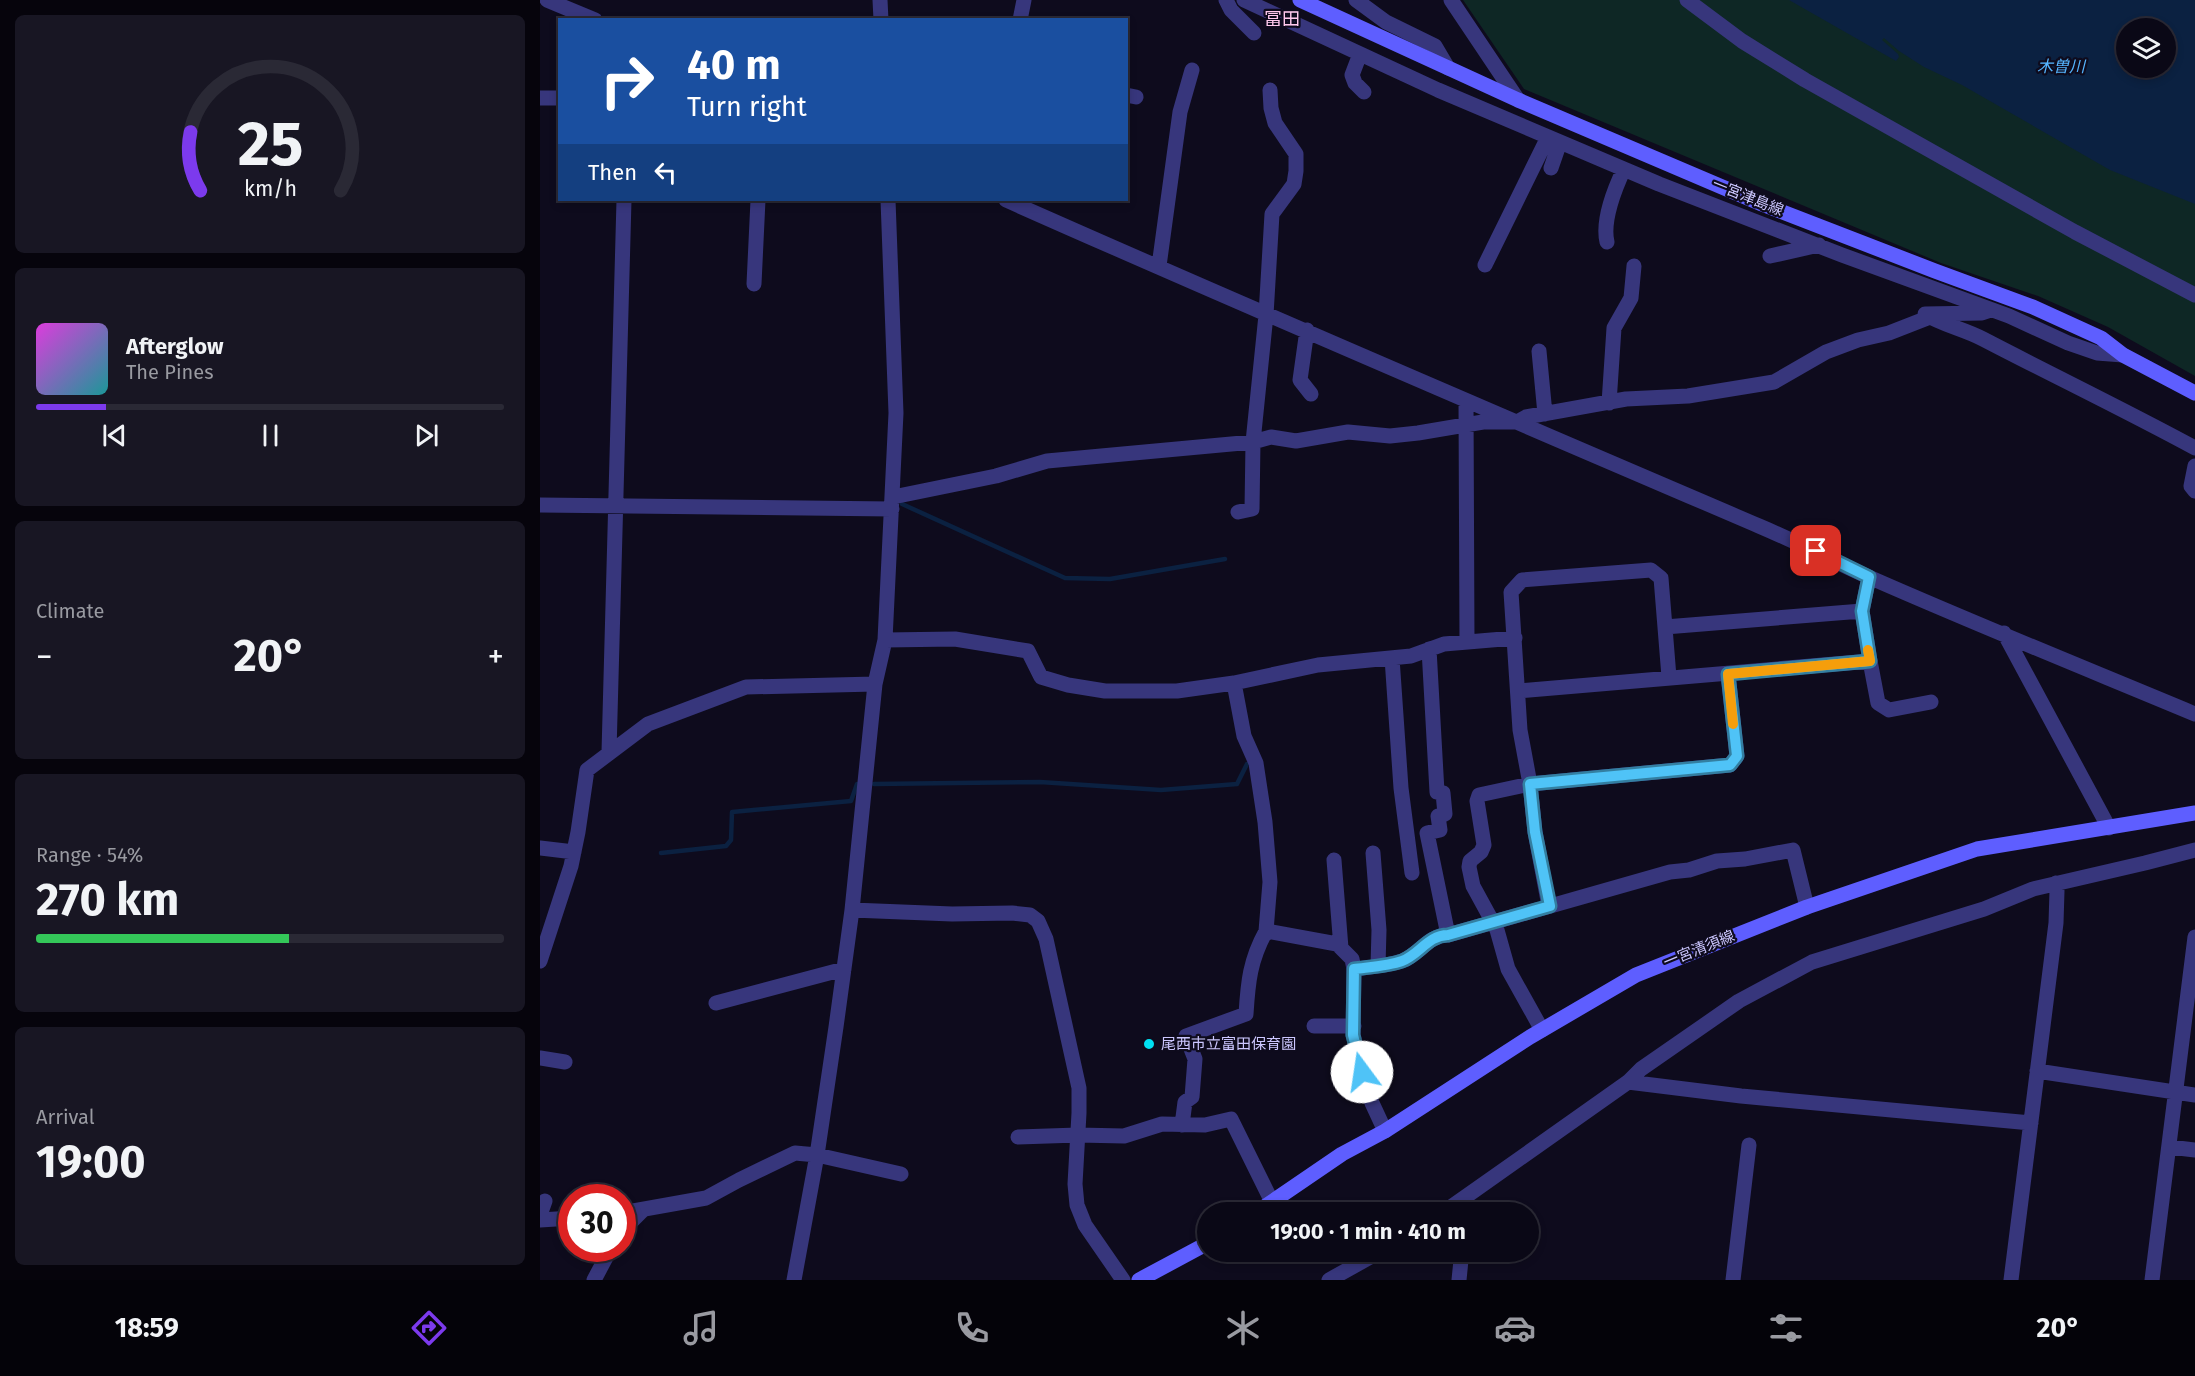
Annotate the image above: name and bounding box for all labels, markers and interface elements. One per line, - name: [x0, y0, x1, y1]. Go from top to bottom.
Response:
- district label: 冨田: [1264, 8, 1300, 30]
- map controls: [2116, 18, 2176, 78]
- button: layers: [2116, 18, 2176, 78]
- text: 40 m: [687, 40, 781, 90]
- icon: right: [588, 42, 666, 120]
- water label: 木曽川: [2037, 57, 2087, 76]
- text: Turn right: [687, 91, 807, 123]
- text: 25: [237, 107, 303, 182]
- icon: left: [649, 156, 682, 189]
- text: Then: [588, 159, 637, 186]
- street label: 一宮津島線: [1710, 175, 1786, 219]
- text: km/h: [243, 176, 297, 202]
- text: Afterglow: [126, 333, 223, 360]
- text: The Pines: [126, 360, 213, 384]
- icon: previous: [98, 419, 131, 452]
- icon: pause: [254, 419, 287, 452]
- icon: next: [410, 419, 443, 452]
- pin: [1790, 525, 1841, 576]
- icon: arrive: [1799, 534, 1832, 567]
- text: Climate: [36, 599, 104, 623]
- text: 20°: [233, 629, 307, 683]
- text: −: [36, 637, 53, 677]
- text: +: [488, 637, 504, 677]
- text: Range · 54%: [36, 843, 143, 867]
- text: 270 km: [36, 873, 179, 927]
- street label: 一宮清須線: [1661, 927, 1737, 971]
- place label: 尾西市立富田保育園: [1161, 1035, 1296, 1053]
- marker: 尾西市立富田保育園: [1142, 1037, 1156, 1051]
- position arrow: [1330, 1040, 1394, 1104]
- text: Arrival: [36, 1105, 95, 1129]
- text: 19:00: [36, 1135, 146, 1189]
- speed limit sign: 30: [558, 1184, 636, 1262]
- text: 19:00 · 1 min · 410 m: [1270, 1218, 1466, 1245]
- icon: directions: [408, 1307, 450, 1349]
- icon: music: [680, 1307, 722, 1349]
- icon: phone: [951, 1307, 993, 1349]
- icon: climate: [1222, 1307, 1264, 1349]
- icon: car: [1494, 1307, 1536, 1349]
- icon: filters: [1765, 1307, 1807, 1349]
- text: 18:59: [115, 1312, 179, 1344]
- text: 20°: [2036, 1312, 2080, 1344]

